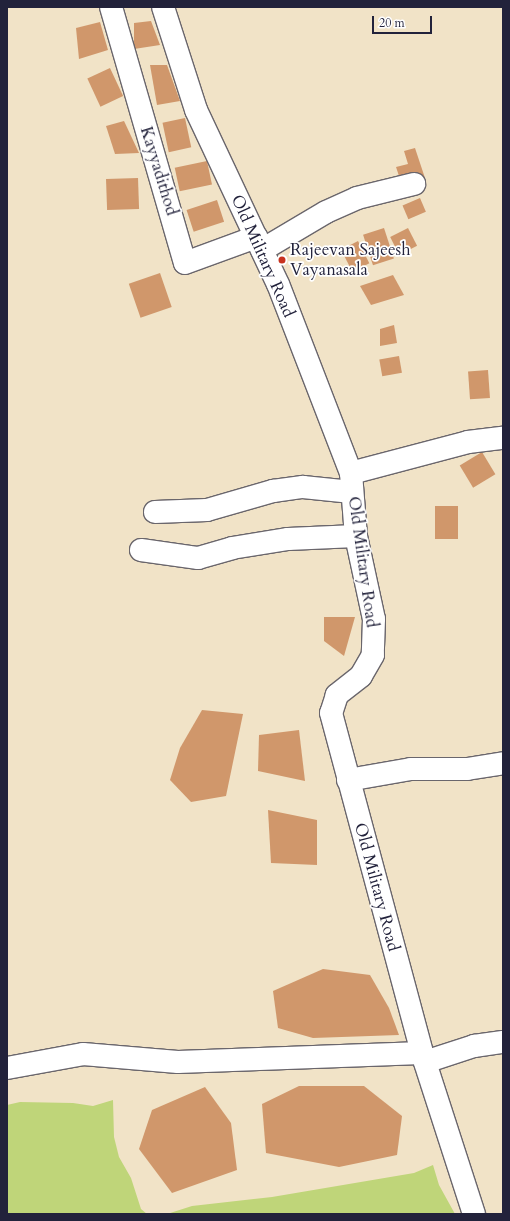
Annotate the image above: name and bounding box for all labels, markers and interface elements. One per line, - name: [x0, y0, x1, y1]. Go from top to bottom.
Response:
- scale bar: [374, 8, 434, 34]
- text: 20 m: [379, 15, 405, 31]
- street label: Kayyadithod: [136, 124, 182, 218]
- street label: Old Military Road: [227, 191, 299, 321]
- place label: Rajeevan Sajeesh Vayanasala: [290, 240, 411, 280]
- marker: Rajeevan Sajeesh Vayanasala: [277, 255, 287, 265]
- street label: Old Military Road: [344, 495, 382, 629]
- street label: Old Military Road: [350, 820, 404, 954]

